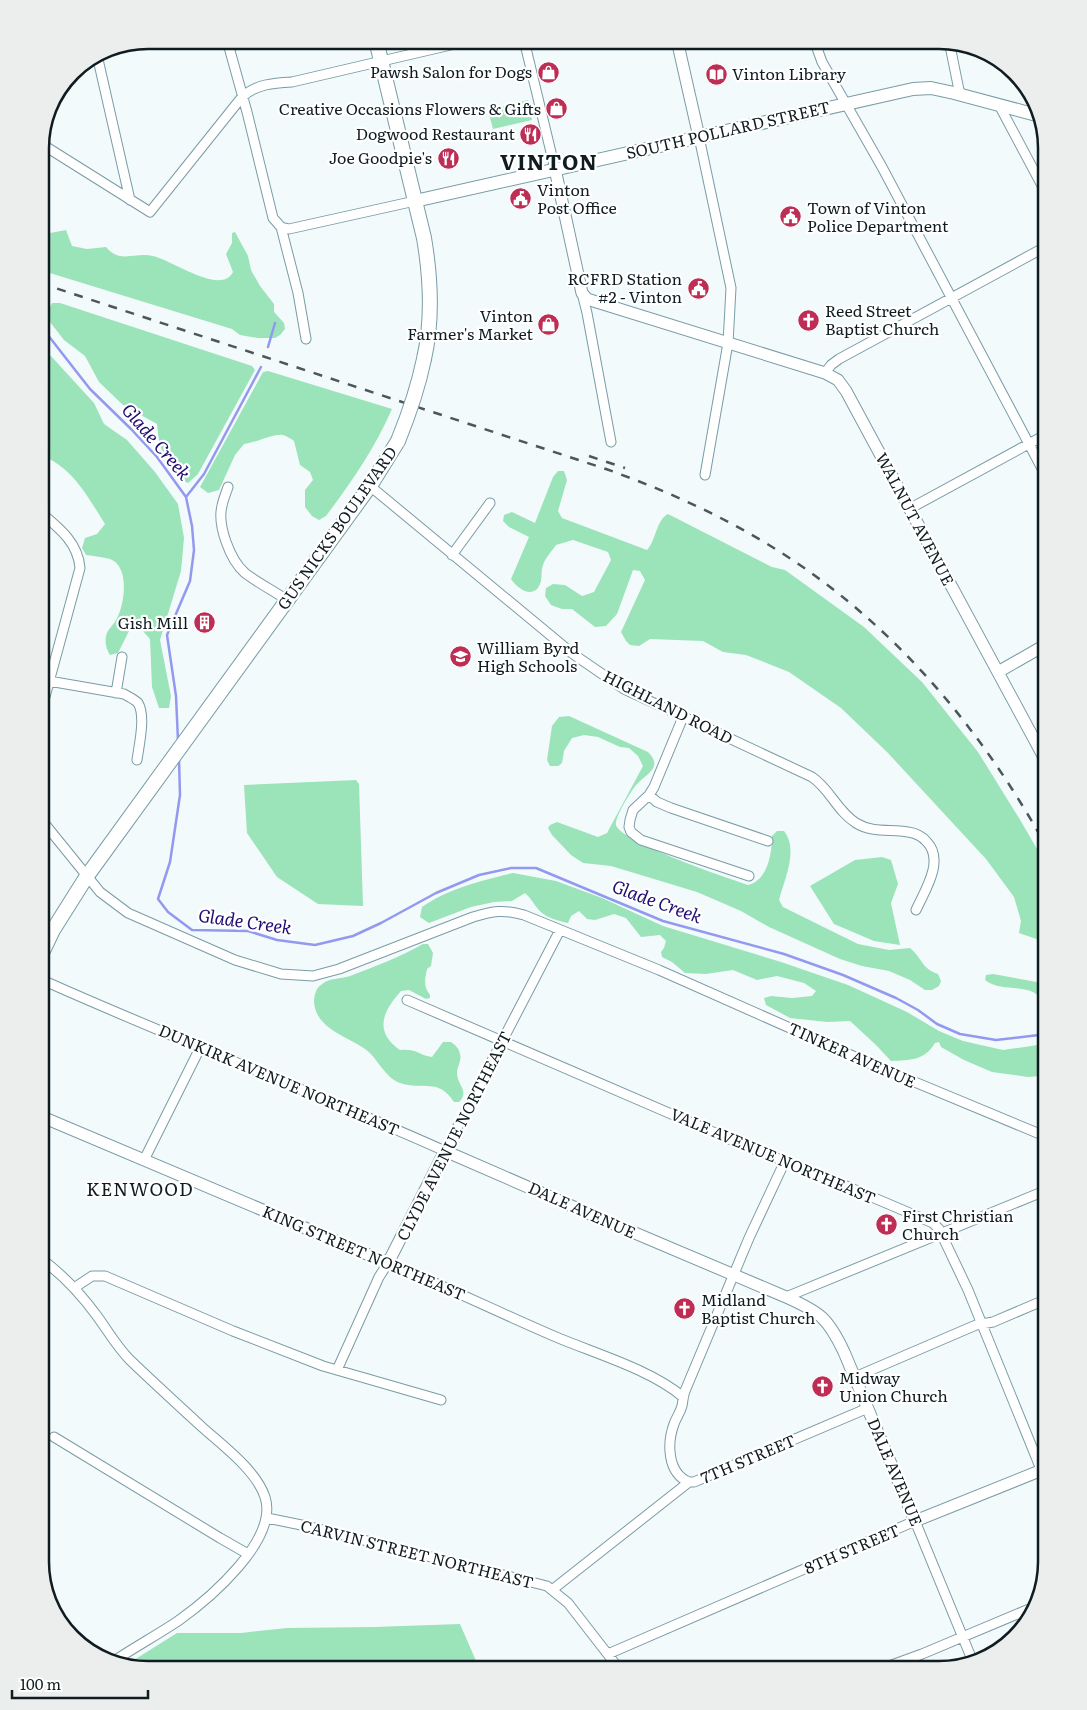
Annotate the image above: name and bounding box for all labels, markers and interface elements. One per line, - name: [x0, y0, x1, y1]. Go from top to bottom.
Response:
- place label: Pawsh Salon for Dogs: [370, 59, 532, 83]
- shop icon: Pawsh Salon for Dogs: [536, 60, 560, 84]
- place label: Vinton Library: [732, 61, 847, 85]
- library icon: Vinton Library: [704, 62, 728, 86]
- street label: SOUTH POLLARD STREET: [624, 94, 832, 164]
- place label: Creative Occasions Flowers & Gifts: [279, 96, 541, 120]
- shop icon: Creative Occasions Flowers & Gifts: [545, 97, 569, 121]
- place label: Dogwood Restaurant: [356, 121, 516, 145]
- restaurant icon: Dogwood Restaurant: [519, 122, 543, 146]
- place label: Joe Goodpie's: [329, 145, 432, 169]
- district label: VINTON: [500, 145, 598, 176]
- restaurant icon: Joe Goodpie's: [436, 146, 460, 170]
- place label: Vinton Post Office: [537, 177, 617, 219]
- public building icon: Vinton Post Office: [509, 187, 533, 211]
- place label: Town of Vinton Police Department: [807, 195, 949, 237]
- public building icon: Town of Vinton Police Department: [779, 205, 803, 229]
- place label: RCFRD Station #2 - Vinton: [567, 266, 682, 308]
- public building icon: RCFRD Station #2 - Vinton: [686, 276, 710, 300]
- place label: Reed Street Baptist Church: [825, 298, 940, 340]
- place label: Vinton Farmer's Market: [407, 303, 534, 345]
- church icon: Reed Street Baptist Church: [797, 308, 821, 332]
- shop icon: Vinton Farmer's Market: [537, 313, 561, 337]
- water label: Glade Creek: [116, 397, 198, 485]
- street label: GUS NICKS BOULEVARD: [270, 441, 402, 614]
- street label: WALNUT AVENUE: [871, 448, 961, 589]
- place label: Gish Mill: [118, 610, 188, 634]
- building icon: Gish Mill: [192, 611, 216, 635]
- place label: William Byrd High Schools: [477, 635, 580, 677]
- school or university icon: William Byrd High Schools: [449, 645, 473, 669]
- street label: HIGHLAND ROAD: [599, 663, 737, 749]
- water label: Glade Creek: [609, 872, 706, 929]
- water label: Glade Creek: [197, 901, 294, 940]
- street label: TINKER AVENUE: [785, 1015, 920, 1093]
- street label: DUNKIRK AVENUE NORTHEAST: [155, 1017, 404, 1141]
- street label: CLYDE AVENUE NORTHEAST: [390, 1026, 517, 1245]
- street label: VALE AVENUE NORTHEAST: [667, 1101, 880, 1209]
- district label: KENWOOD: [86, 1175, 194, 1202]
- street label: DALE AVENUE: [525, 1175, 640, 1243]
- street label: KING STREET NORTHEAST: [259, 1198, 470, 1306]
- place label: First Christian Church: [902, 1203, 1014, 1245]
- church icon: First Christian Church: [874, 1213, 898, 1237]
- place label: Midland Baptist Church: [701, 1287, 816, 1329]
- church icon: Midland Baptist Church: [673, 1297, 697, 1321]
- place label: Midway Union Church: [839, 1365, 948, 1407]
- church icon: Midway Union Church: [811, 1375, 835, 1399]
- street label: DALE AVENUE: [862, 1414, 929, 1529]
- street label: 7TH STREET: [696, 1427, 799, 1489]
- street label: CARVIN STREET NORTHEAST: [298, 1512, 536, 1594]
- street label: 8TH STREET: [800, 1517, 903, 1579]
- scale bar: [12, 1668, 149, 1700]
- text: 100 m: [20, 1672, 61, 1695]

